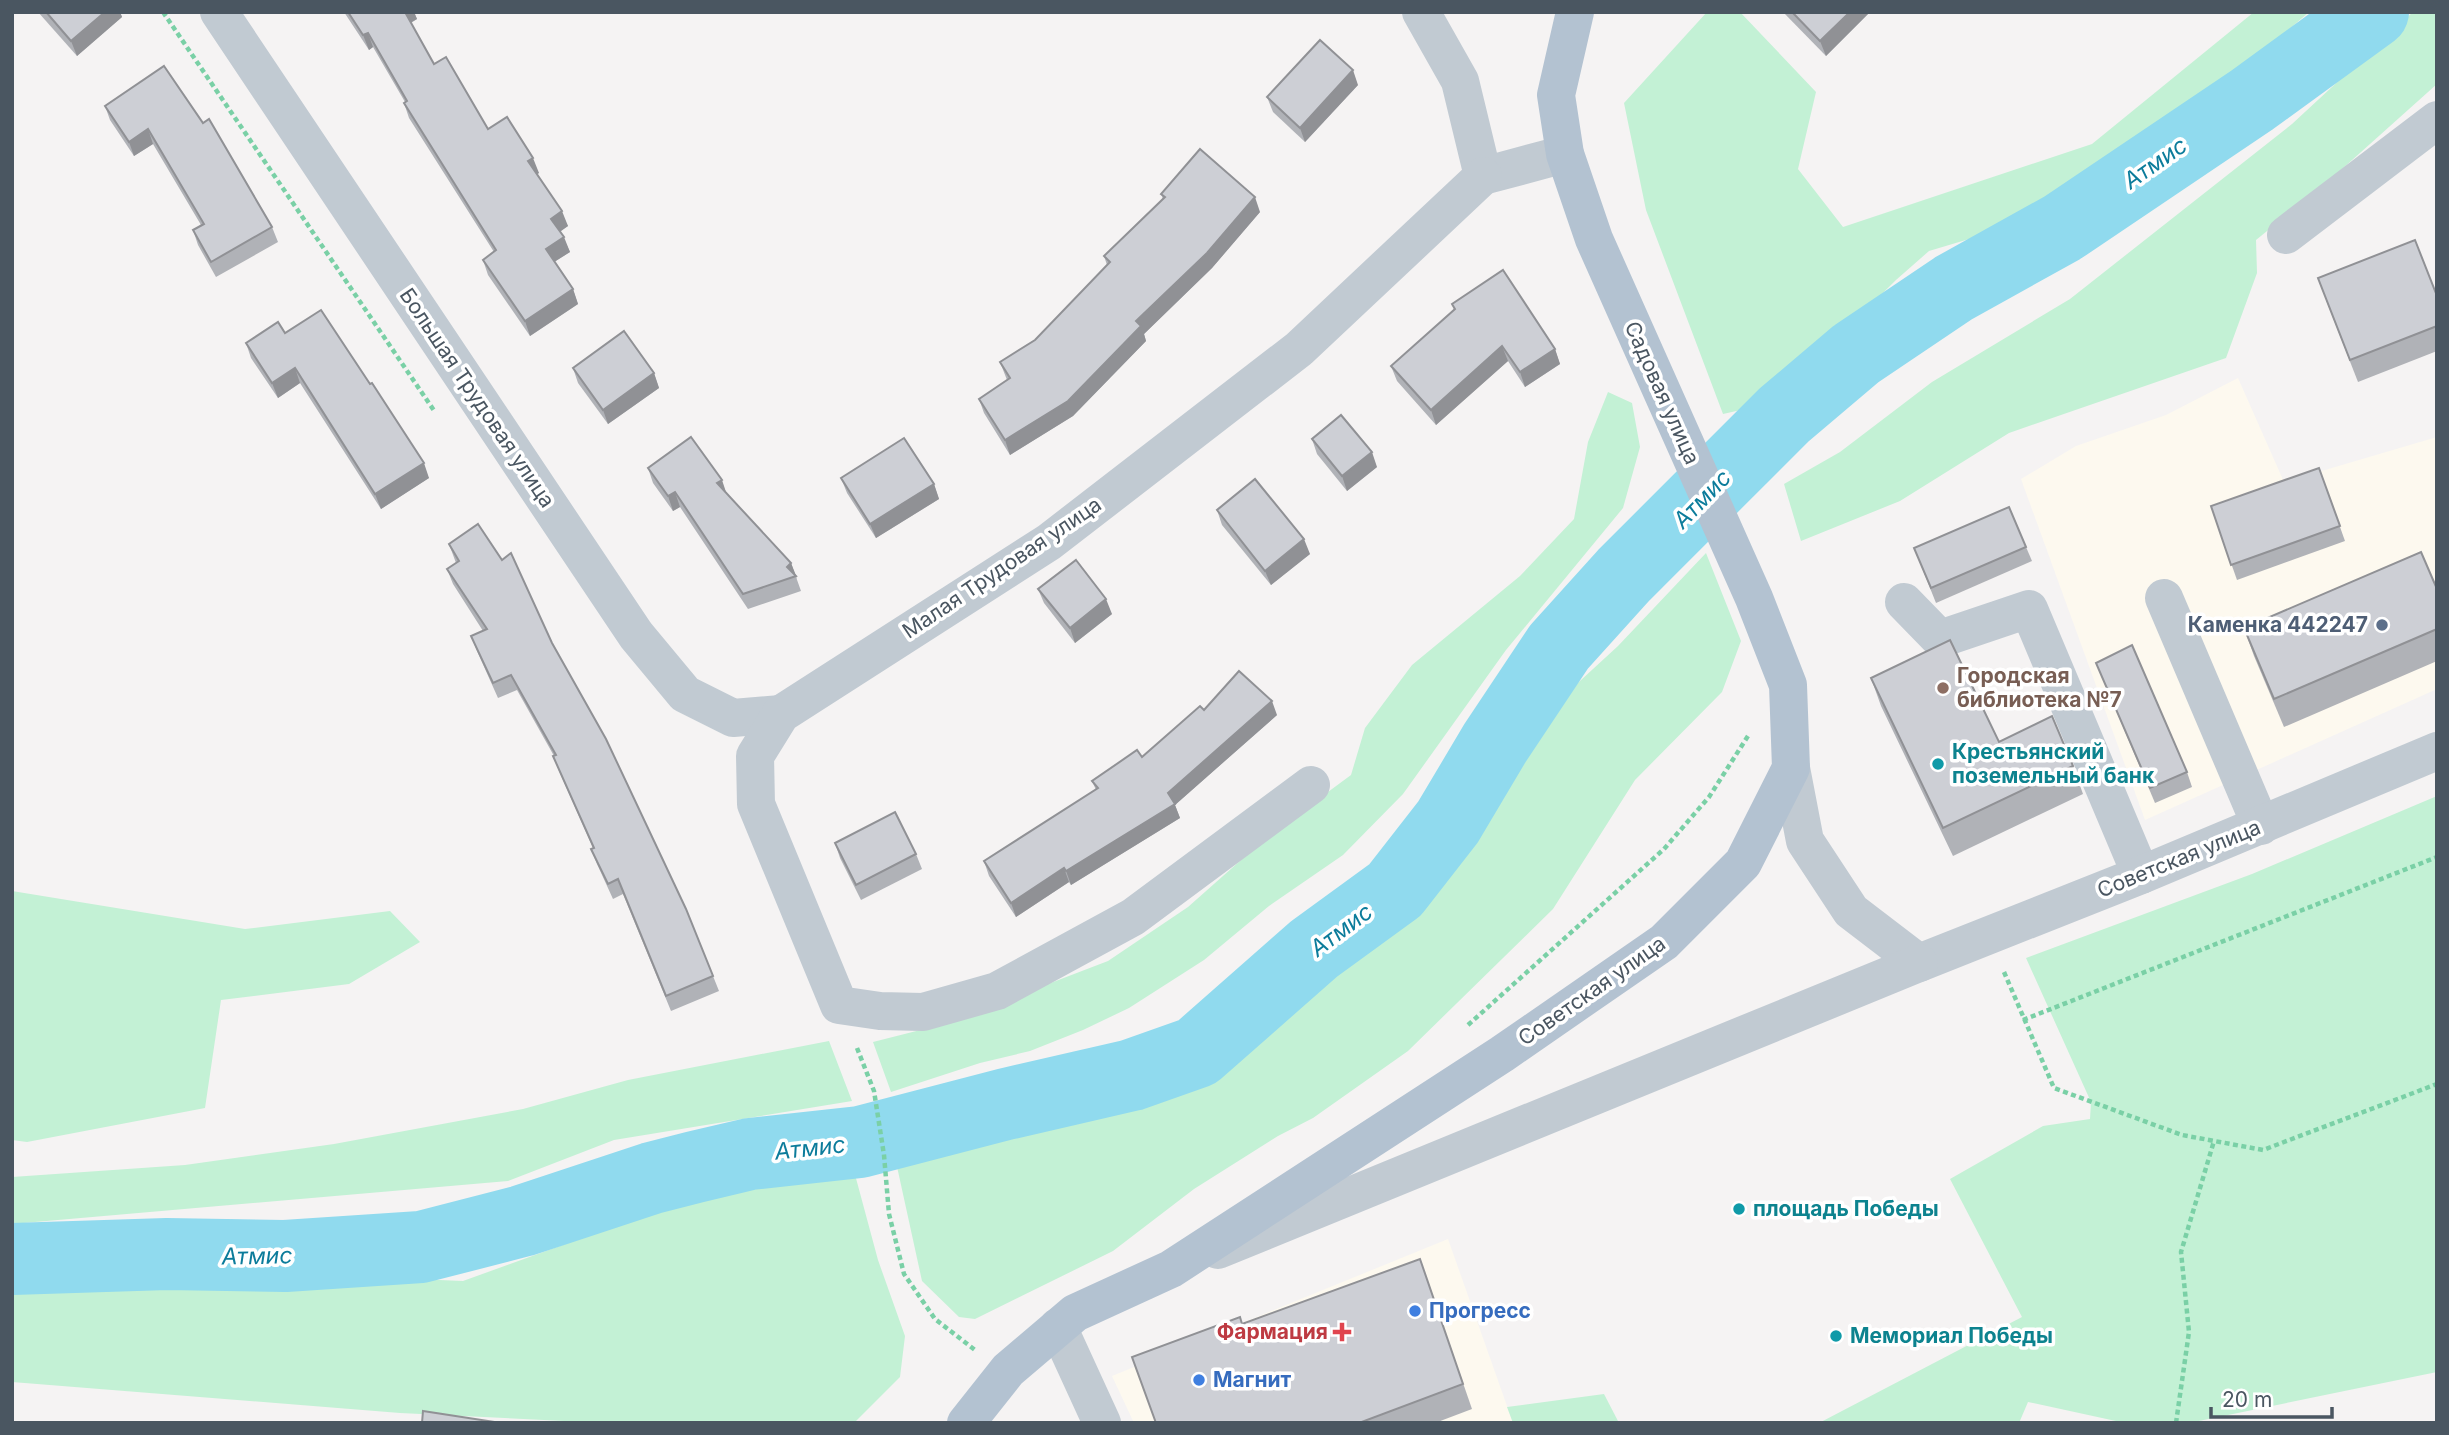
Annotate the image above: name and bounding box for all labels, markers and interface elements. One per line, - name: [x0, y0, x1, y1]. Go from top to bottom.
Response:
- water label: Атмис: [2117, 131, 2192, 195]
- street label: Большая Трудовая улица: [395, 283, 560, 512]
- street label: Садовая улица: [1620, 317, 1705, 468]
- water label: Атмис: [1667, 464, 1737, 535]
- street label: Малая Трудовая улица: [898, 492, 1106, 644]
- place label: Каменка 442247: [2188, 612, 2368, 637]
- marker: Каменка 442247: [2374, 617, 2390, 633]
- place label: Городская библиотека №7: [1957, 663, 2122, 712]
- marker: Городская библиотека №7: [1935, 680, 1951, 696]
- place label: Крестьянский поземельный банк: [1952, 739, 2155, 788]
- marker: Крестьянский поземельный банк: [1930, 756, 1946, 772]
- street label: Советская улица: [2094, 814, 2264, 903]
- water label: Атмис: [1303, 897, 1378, 963]
- street label: Советская улица: [1513, 930, 1670, 1051]
- water label: Атмис: [772, 1130, 847, 1166]
- place label: площадь Победы: [1753, 1196, 1939, 1221]
- marker: площадь Победы: [1731, 1201, 1747, 1217]
- water label: Атмис: [220, 1241, 293, 1271]
- place label: Прогресс: [1429, 1298, 1531, 1323]
- marker: Прогресс: [1407, 1303, 1423, 1319]
- place label: Фармация: [1217, 1319, 1328, 1344]
- place label: Мемориал Победы: [1850, 1323, 2053, 1348]
- marker: Фармация: [1334, 1324, 1350, 1340]
- marker: Мемориал Победы: [1828, 1328, 1844, 1344]
- place label: Магнит: [1213, 1367, 1292, 1392]
- marker: Магнит: [1191, 1372, 1207, 1388]
- scale bar: [2211, 1376, 2332, 1420]
- text: 20 m: [2222, 1387, 2272, 1412]

